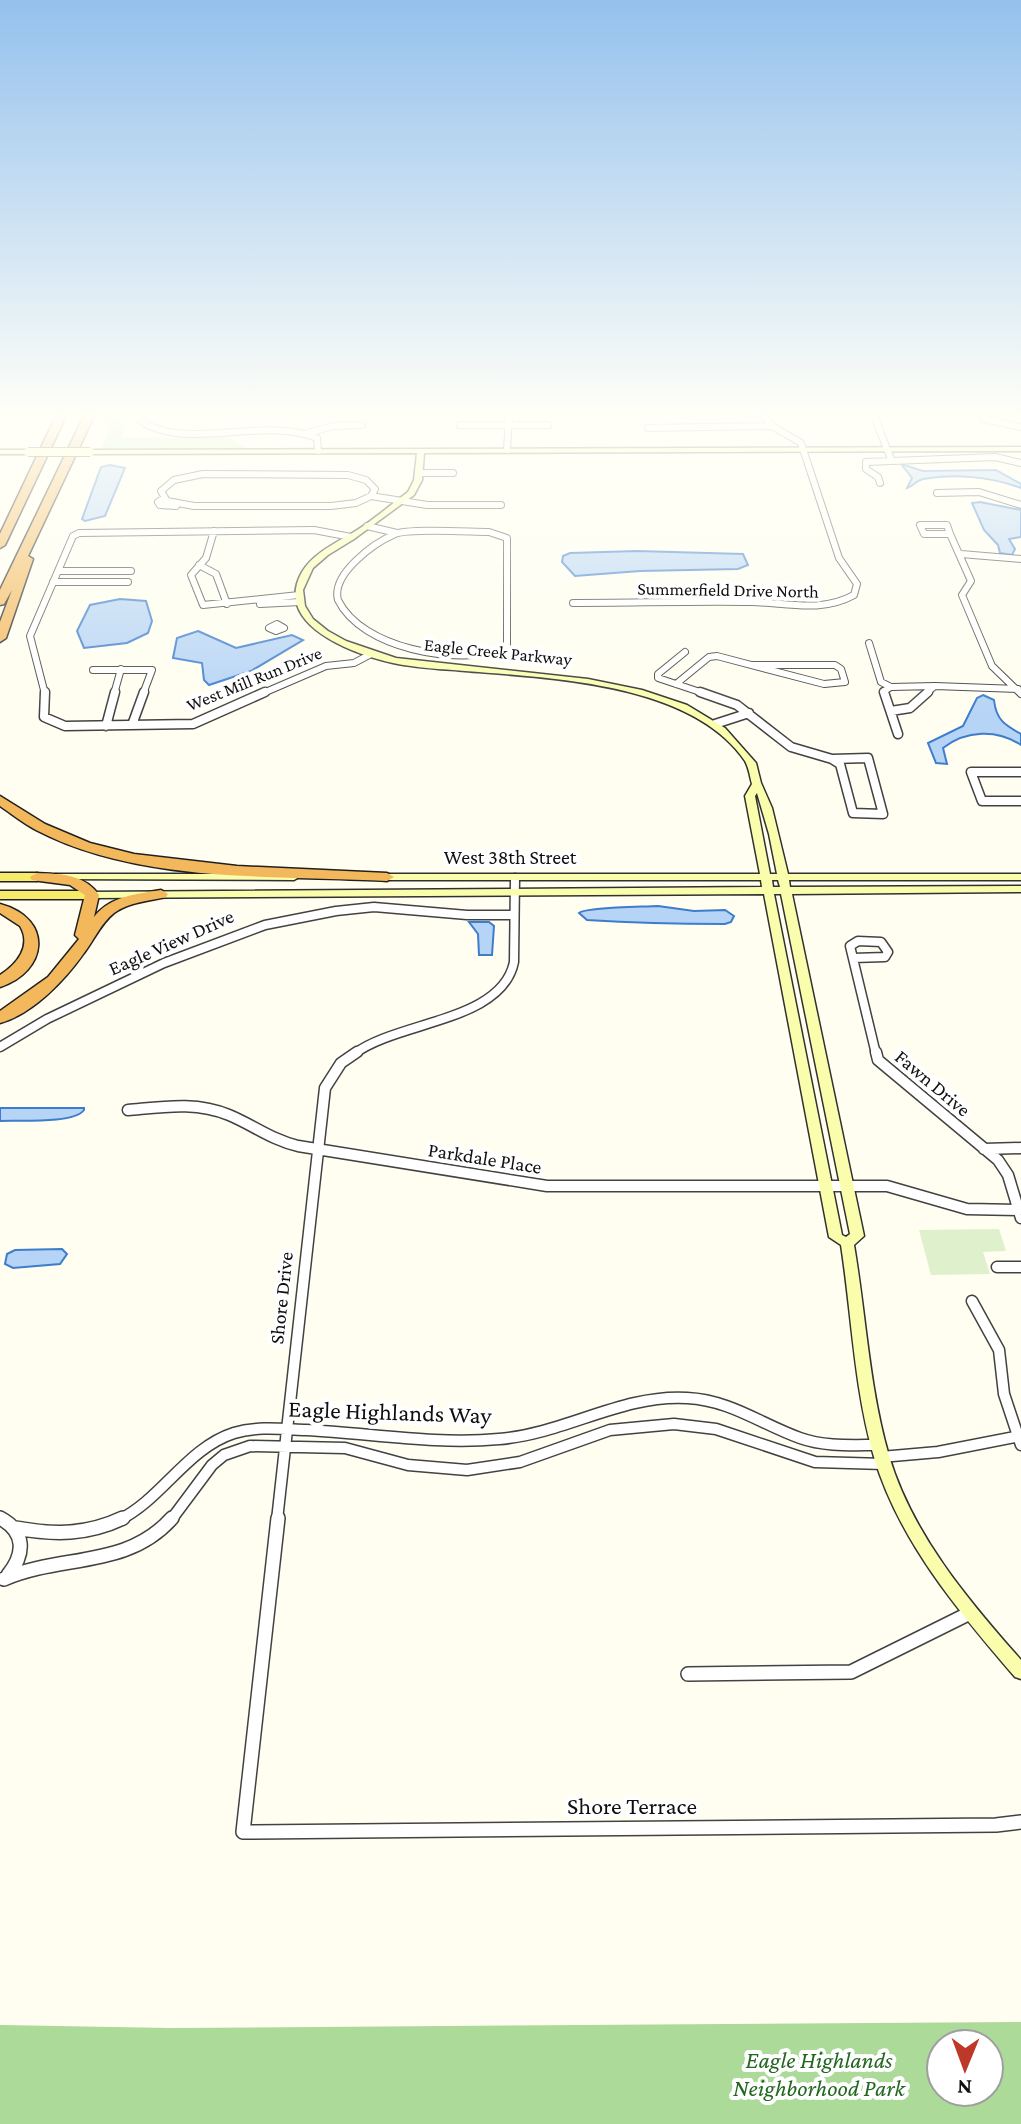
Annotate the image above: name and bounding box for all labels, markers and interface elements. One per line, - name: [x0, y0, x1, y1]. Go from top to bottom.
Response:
- street label: Summerfield Drive North: [637, 578, 819, 602]
- street label: Eagle Creek Parkway: [423, 634, 574, 670]
- street label: West Mill Run Drive: [183, 643, 325, 715]
- street label: West 38th Street: [444, 846, 577, 868]
- street label: Eagle View Drive: [105, 904, 238, 980]
- street label: Fawn Drive: [891, 1045, 975, 1121]
- street label: Parkdale Place: [427, 1138, 543, 1178]
- street label: Shore Drive: [265, 1251, 297, 1345]
- street label: Eagle Highlands Way: [288, 1394, 493, 1429]
- street label: Shore Terrace: [567, 1792, 697, 1819]
- north arrow: [925, 2028, 1005, 2108]
- park label: Eagle Highlands Neighborhood Park: [733, 2046, 907, 2101]
- text: N: [957, 2075, 972, 2100]

